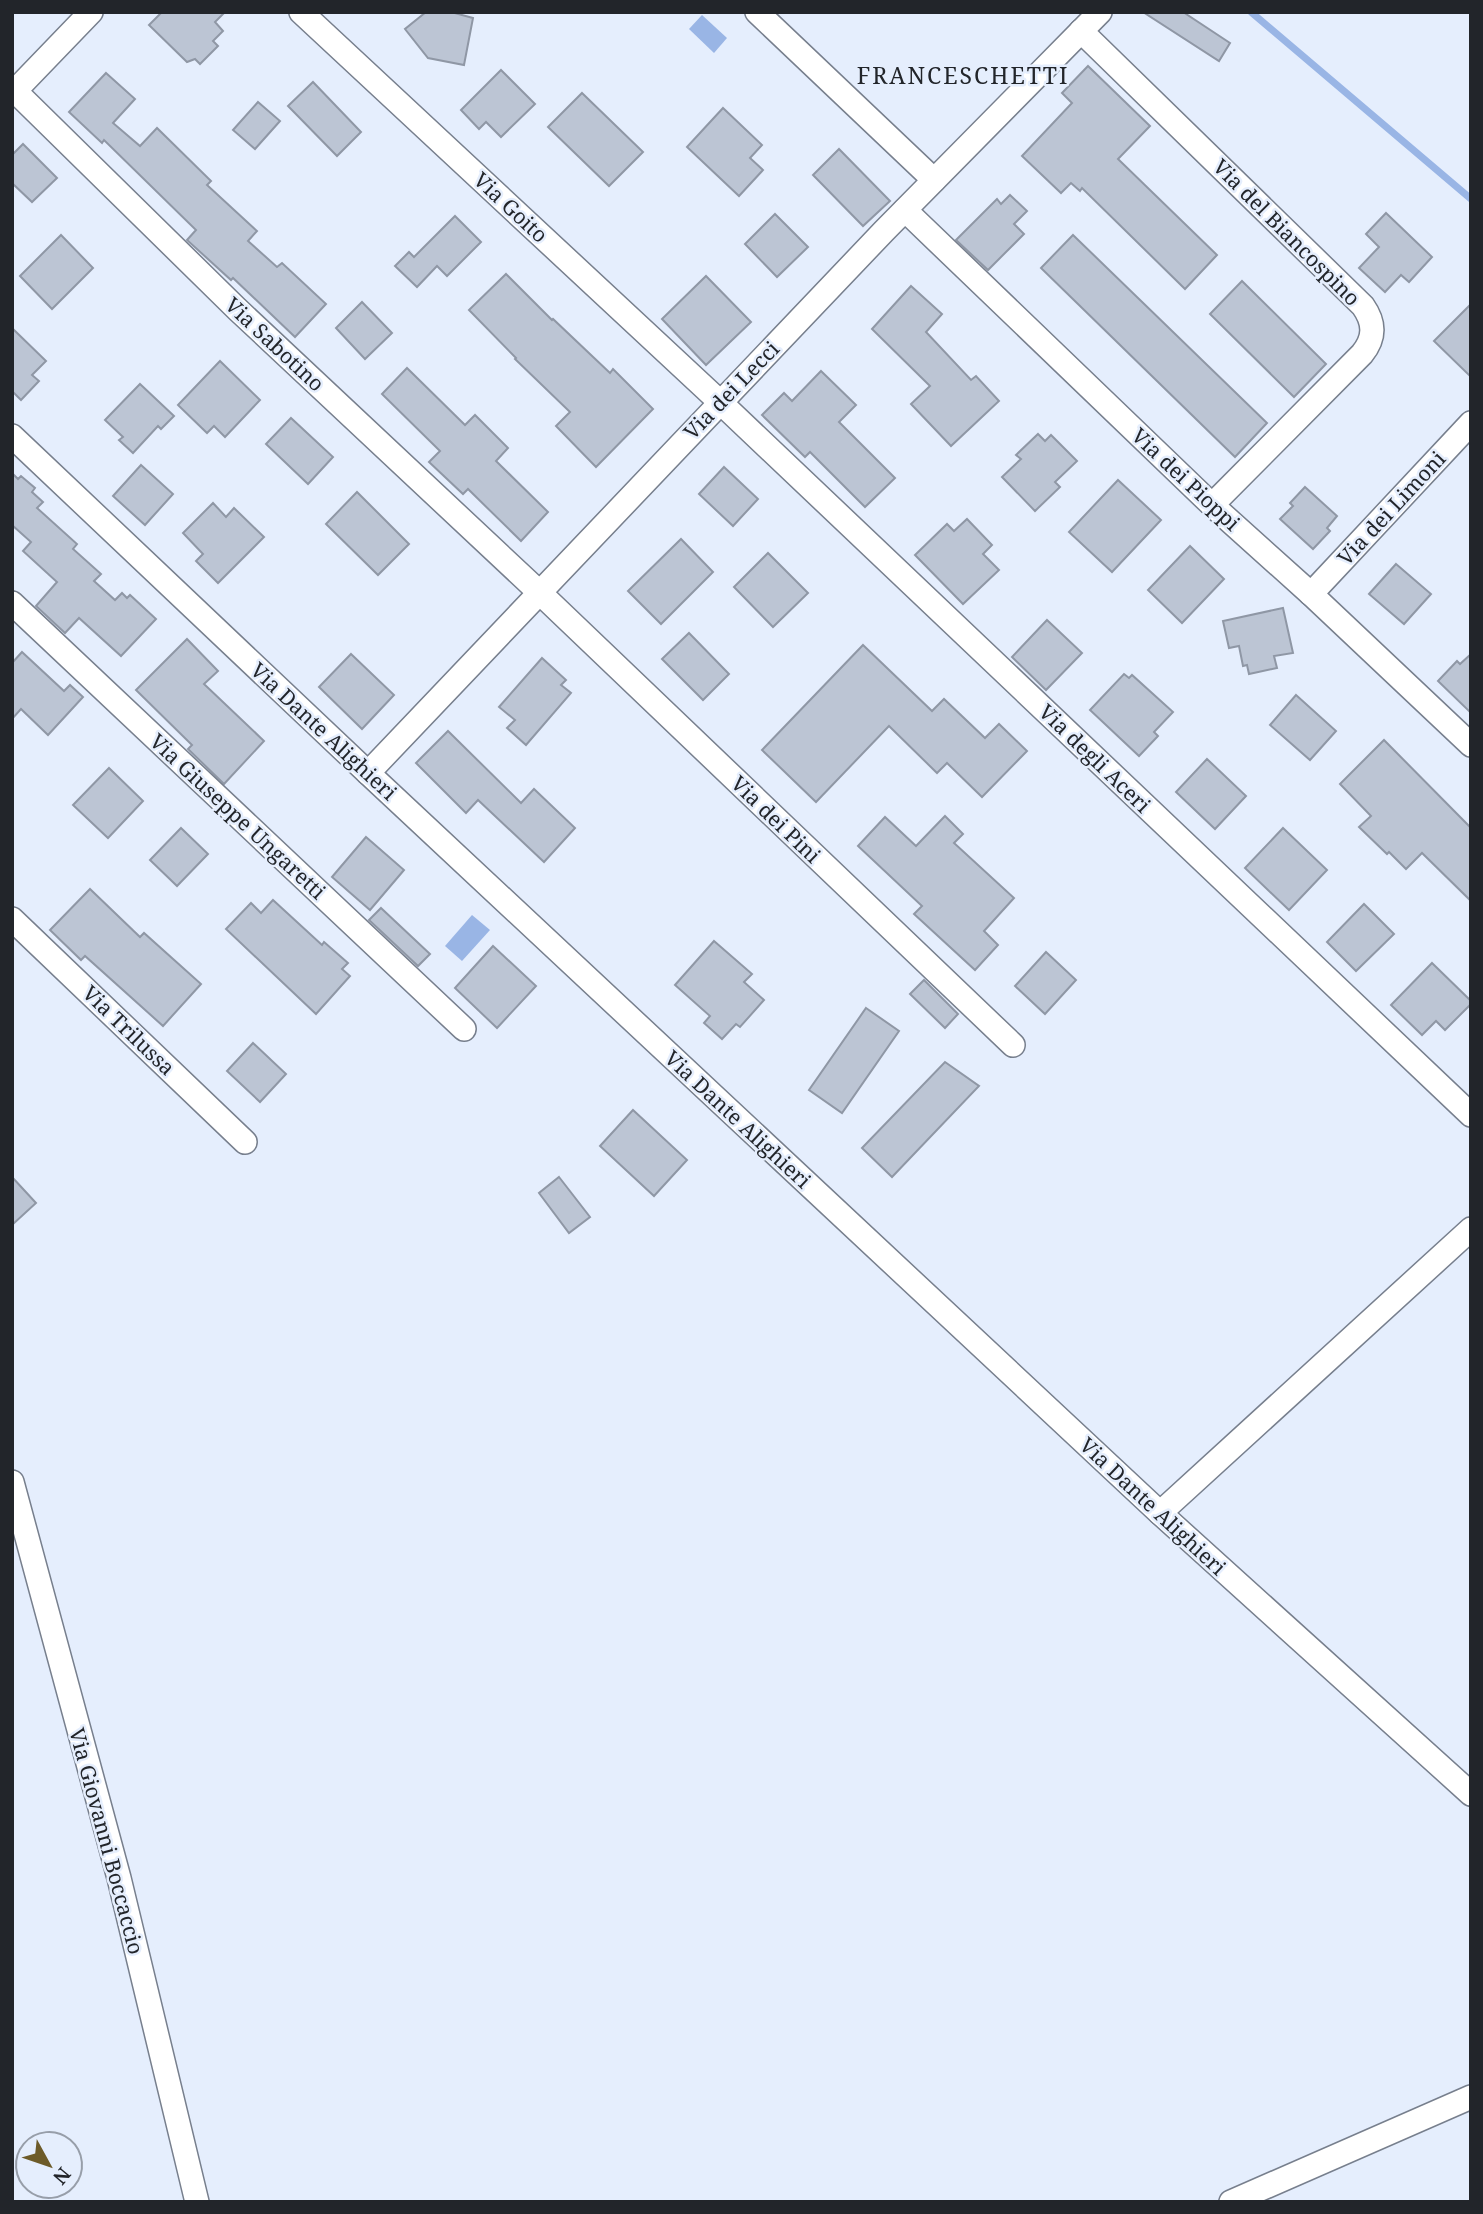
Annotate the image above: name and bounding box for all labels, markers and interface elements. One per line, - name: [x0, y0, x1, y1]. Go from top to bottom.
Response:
- district label: FRANCESCHETTI: [857, 59, 1069, 91]
- street label: Via del Biancospino: [1207, 152, 1367, 312]
- street label: Via Goito: [468, 166, 554, 248]
- street label: Via Sabotino: [219, 291, 331, 397]
- street label: Via dei Lecci: [677, 335, 785, 445]
- street label: Via dei Pioppi: [1126, 422, 1246, 537]
- street label: Via dei Limoni: [1331, 445, 1451, 571]
- street label: Via Dante Alighieri: [245, 656, 403, 806]
- street label: Via degli Aceri: [1033, 698, 1157, 819]
- street label: Via Giuseppe Ungaretti: [144, 727, 332, 905]
- street label: Via dei Pini: [725, 769, 827, 869]
- street label: Via Trilussa: [77, 979, 181, 1081]
- street label: Via Dante Alighieri: [659, 1044, 817, 1194]
- street label: Via Dante Alighieri: [1074, 1431, 1232, 1581]
- street label: Via Giovanni Boccaccio: [63, 1725, 151, 1957]
- north arrow: [14, 2130, 84, 2200]
- text: N: [47, 2162, 77, 2190]

